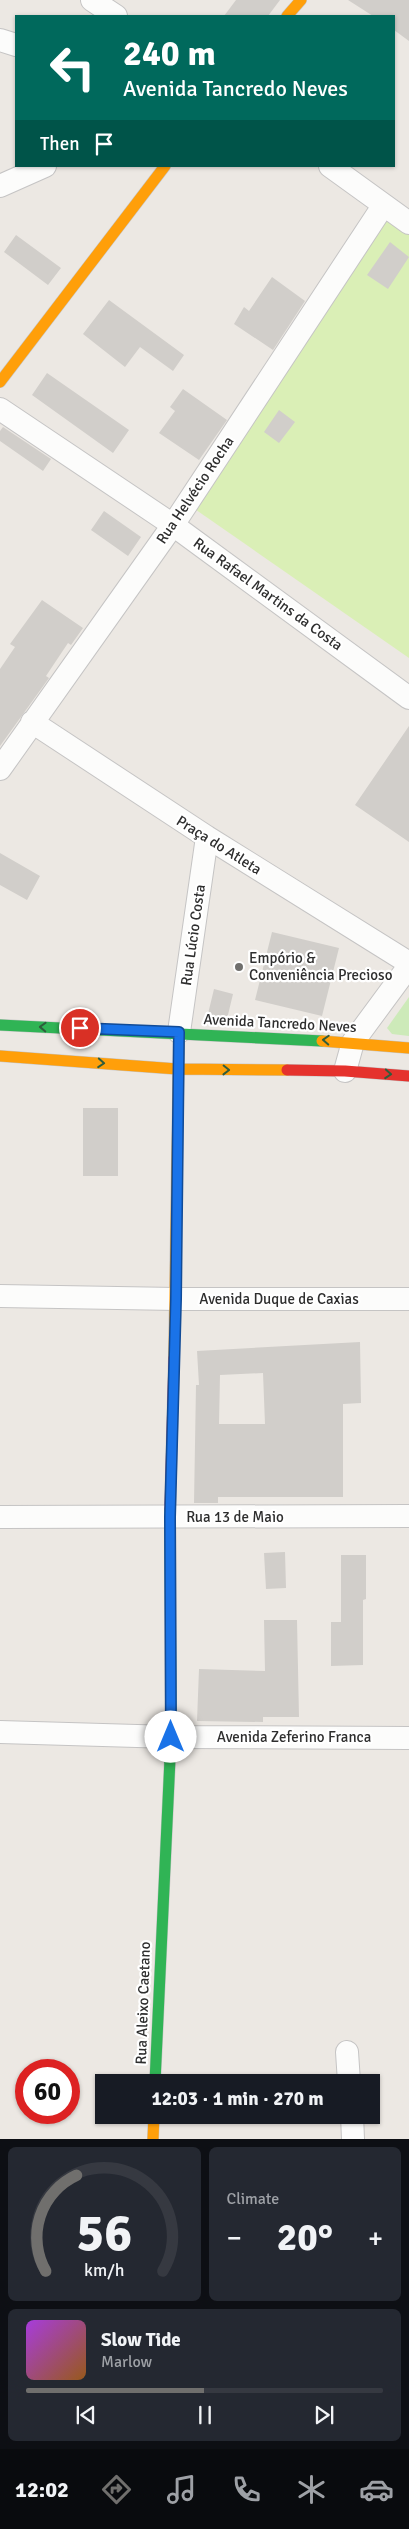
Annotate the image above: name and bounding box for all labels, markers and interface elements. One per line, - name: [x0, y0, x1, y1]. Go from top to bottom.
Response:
- text: 240 m: [123, 32, 216, 75]
- icon: left: [40, 35, 105, 100]
- text: Avenida Tancredo Neves: [123, 75, 348, 102]
- icon: arrive: [90, 130, 118, 158]
- text: Then: [40, 132, 80, 156]
- street label: Rua Helvécio Rocha: [152, 433, 238, 547]
- street label: Rua Rafael Martins da Costa: [190, 534, 346, 654]
- street label: Praça do Atleta: [173, 812, 265, 878]
- street label: Rua Lúcio Costa: [177, 883, 209, 987]
- place label: Empório & Conveniência Precioso: [249, 949, 393, 984]
- marker: Empório & Conveniência Precioso: [233, 961, 245, 973]
- pin: [59, 1007, 101, 1049]
- street label: Avenida Tancredo Neves: [203, 1010, 357, 1036]
- icon: arrive: [66, 1014, 94, 1042]
- one-way arrow: [38, 1022, 46, 1032]
- one-way arrow: [321, 1035, 329, 1046]
- one-way arrow: [97, 1058, 105, 1069]
- one-way arrow: [222, 1065, 230, 1075]
- one-way arrow: [384, 1069, 392, 1080]
- street label: Avenida Duque de Caxias: [199, 1290, 359, 1308]
- street label: Rua 13 de Maio: [186, 1508, 284, 1526]
- position arrow: [144, 1710, 196, 1762]
- street label: Avenida Zeferino Franca: [217, 1728, 371, 1746]
- street label: Rua Aleixo Caetano: [132, 1941, 154, 2065]
- speed limit sign: 60: [15, 2059, 80, 2124]
- text: 12:03 · 1 min · 270 m: [151, 2087, 324, 2111]
- text: Climate: [227, 2189, 279, 2209]
- text: 56: [76, 2201, 132, 2265]
- text: 20°: [277, 2214, 333, 2261]
- text: −: [227, 2221, 242, 2255]
- text: +: [368, 2221, 383, 2255]
- text: km/h: [84, 2259, 124, 2281]
- text: Slow Tide: [101, 2328, 181, 2352]
- text: Marlow: [101, 2352, 152, 2372]
- icon: previous: [72, 2401, 100, 2429]
- icon: pause: [191, 2401, 219, 2429]
- icon: next: [310, 2401, 338, 2429]
- icon: directions: [99, 2472, 134, 2507]
- icon: music: [164, 2472, 199, 2507]
- icon: phone: [229, 2472, 264, 2507]
- icon: climate: [294, 2472, 329, 2507]
- icon: car: [359, 2472, 394, 2507]
- text: 12:02: [15, 2476, 69, 2503]

